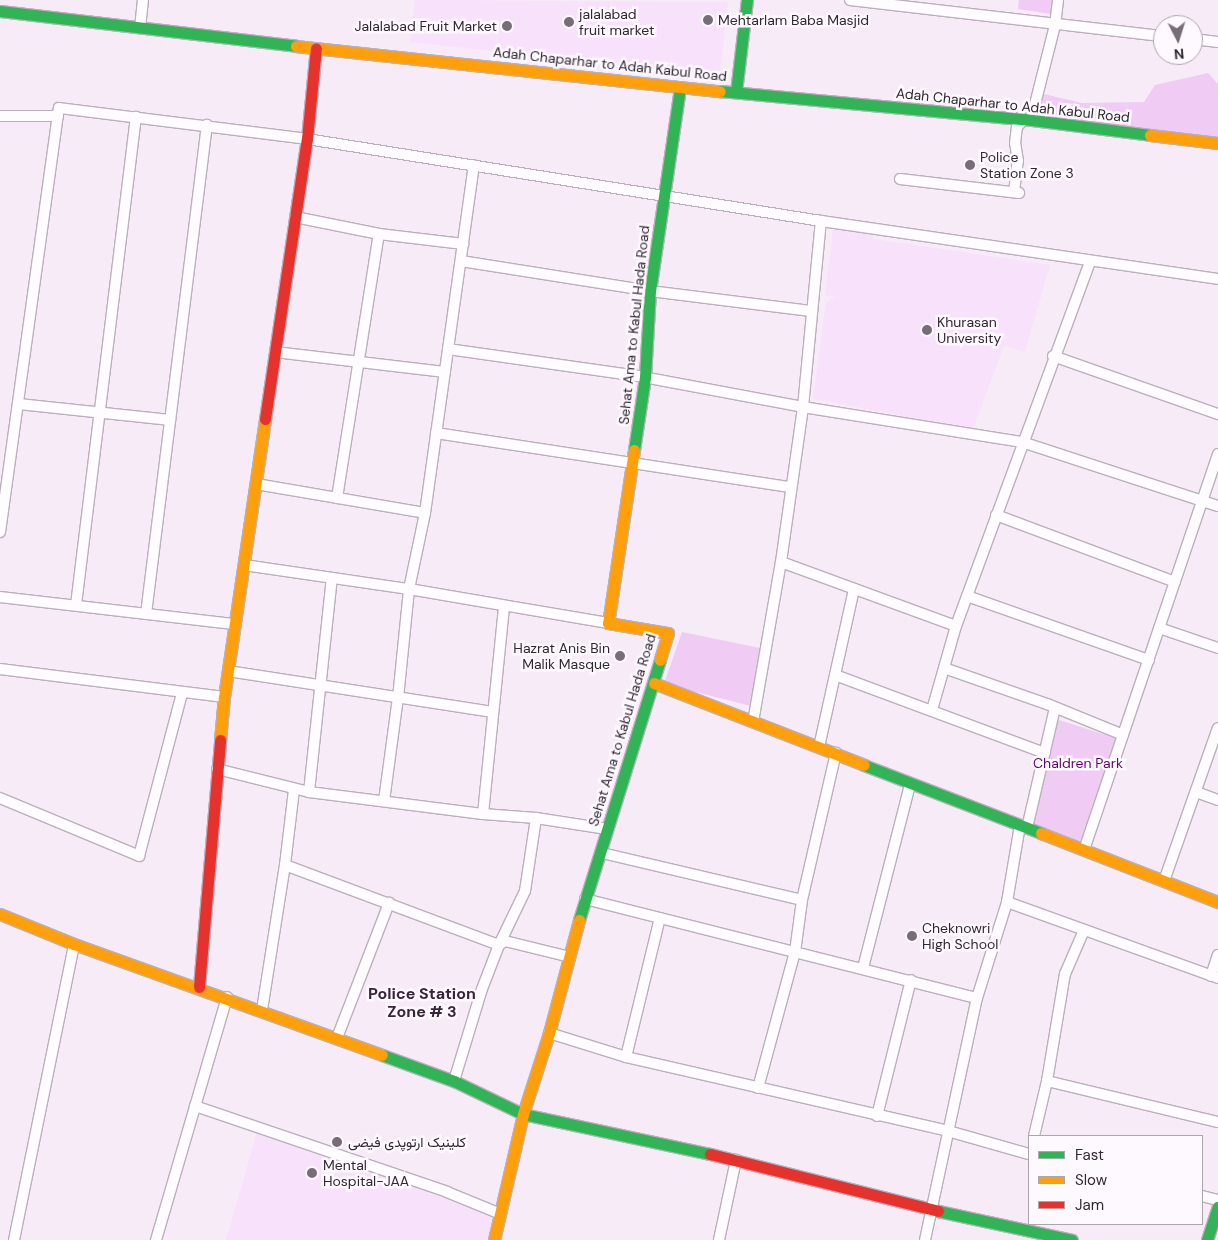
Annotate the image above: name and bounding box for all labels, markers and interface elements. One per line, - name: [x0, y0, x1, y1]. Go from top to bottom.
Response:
- place label: jalalabad fruit market: [579, 6, 655, 38]
- place label: Mehtarlam Baba Masjid: [718, 12, 869, 28]
- marker: Mehtarlam Baba Masjid: [702, 14, 714, 26]
- north arrow: [1153, 15, 1203, 65]
- marker: jalalabad fruit market: [563, 16, 575, 28]
- place label: Jalalabad Fruit Market: [354, 18, 497, 34]
- marker: Jalalabad Fruit Market: [501, 20, 513, 32]
- street label: Adah Chaparhar to Adah Kabul Road: [492, 43, 728, 85]
- text: N: [1173, 45, 1185, 63]
- street label: Adah Chaparhar to Adah Kabul Road: [895, 84, 1131, 126]
- place label: Police Station Zone 3: [980, 149, 1074, 182]
- marker: Police Station Zone 3: [964, 159, 976, 171]
- street label: Sehat Ama to Kabul Hada Road: [615, 225, 653, 425]
- place label: Khurasan University: [937, 314, 1001, 347]
- marker: Khurasan University: [921, 324, 933, 336]
- street label: Sehat Ama to Kabul Hada Road: [585, 632, 659, 828]
- place label: Hazrat Anis Bin Malik Masque: [513, 640, 610, 672]
- marker: Hazrat Anis Bin Malik Masque: [614, 650, 626, 662]
- park label: Chaldren Park: [1033, 755, 1123, 771]
- place label: Cheknowri High School: [922, 920, 998, 952]
- marker: Cheknowri High School: [906, 930, 918, 942]
- district label: Police Station Zone # 3: [368, 984, 476, 1022]
- place label: کلینیک ارتوپدی فیضی: [348, 1134, 466, 1150]
- marker: کلینیک ارتوپدی فیضی: [330, 1135, 344, 1149]
- legend: [1028, 1135, 1203, 1225]
- text: Fast: [1075, 1145, 1104, 1165]
- place label: Mental Hospital-JAA: [323, 1157, 409, 1190]
- marker: Mental Hospital-JAA: [305, 1166, 319, 1180]
- text: Slow: [1075, 1170, 1107, 1190]
- text: Jam: [1075, 1195, 1104, 1215]

